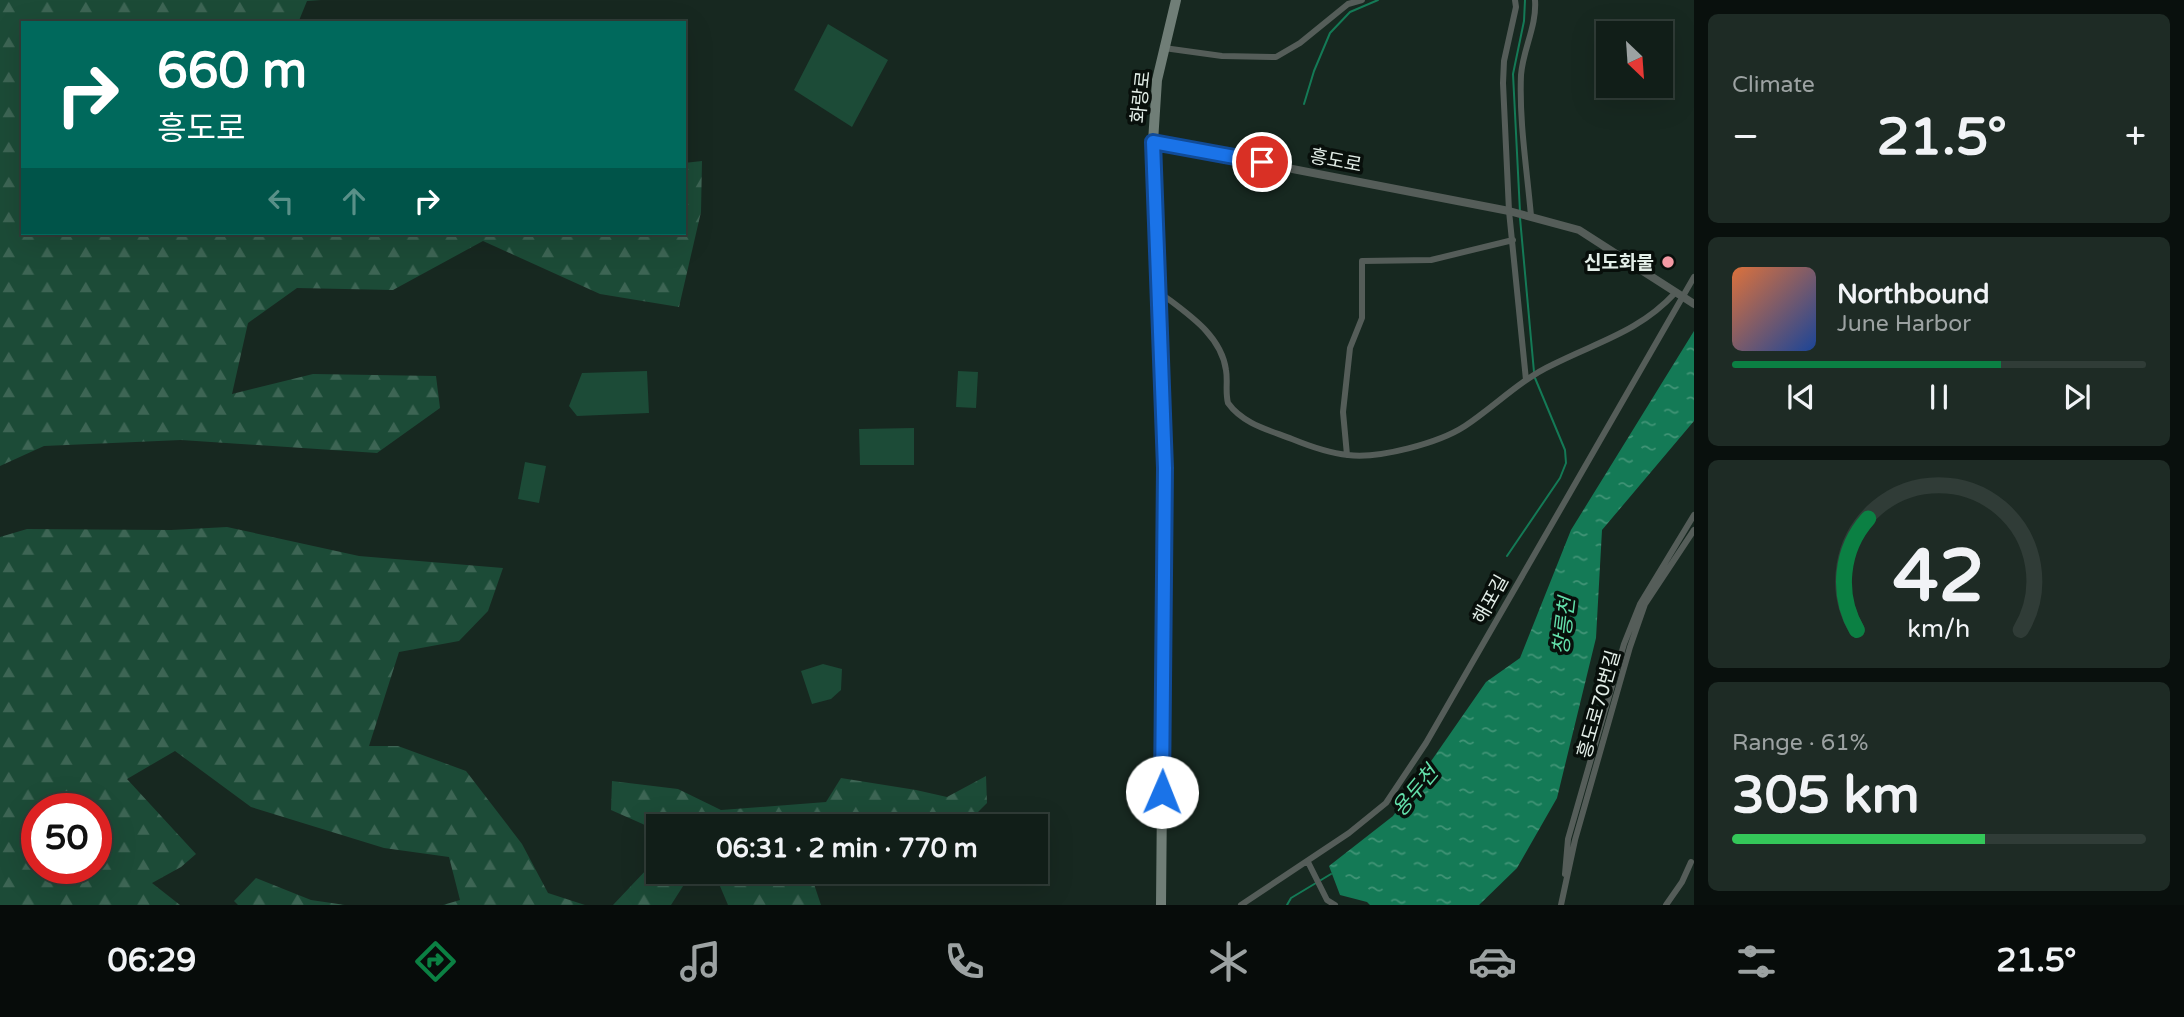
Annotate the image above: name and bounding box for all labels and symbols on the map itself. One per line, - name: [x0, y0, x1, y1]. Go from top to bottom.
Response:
- north arrow: [1596, 21, 1673, 98]
- street label: 화랑로: [1127, 70, 1155, 124]
- pin: [1232, 132, 1292, 192]
- street label: 흥도로: [1308, 145, 1364, 177]
- place label: 신도화물: [1584, 252, 1654, 274]
- marker: 신도화물: [1660, 254, 1676, 270]
- street label: 해포길: [1469, 571, 1513, 628]
- water label: 창릉천: [1549, 593, 1581, 656]
- street label: 흥도로70번길: [1573, 648, 1625, 761]
- position arrow: [1125, 755, 1199, 829]
- water label: 용두천: [1387, 759, 1445, 822]
- speed limit sign: 50: [21, 793, 112, 884]

